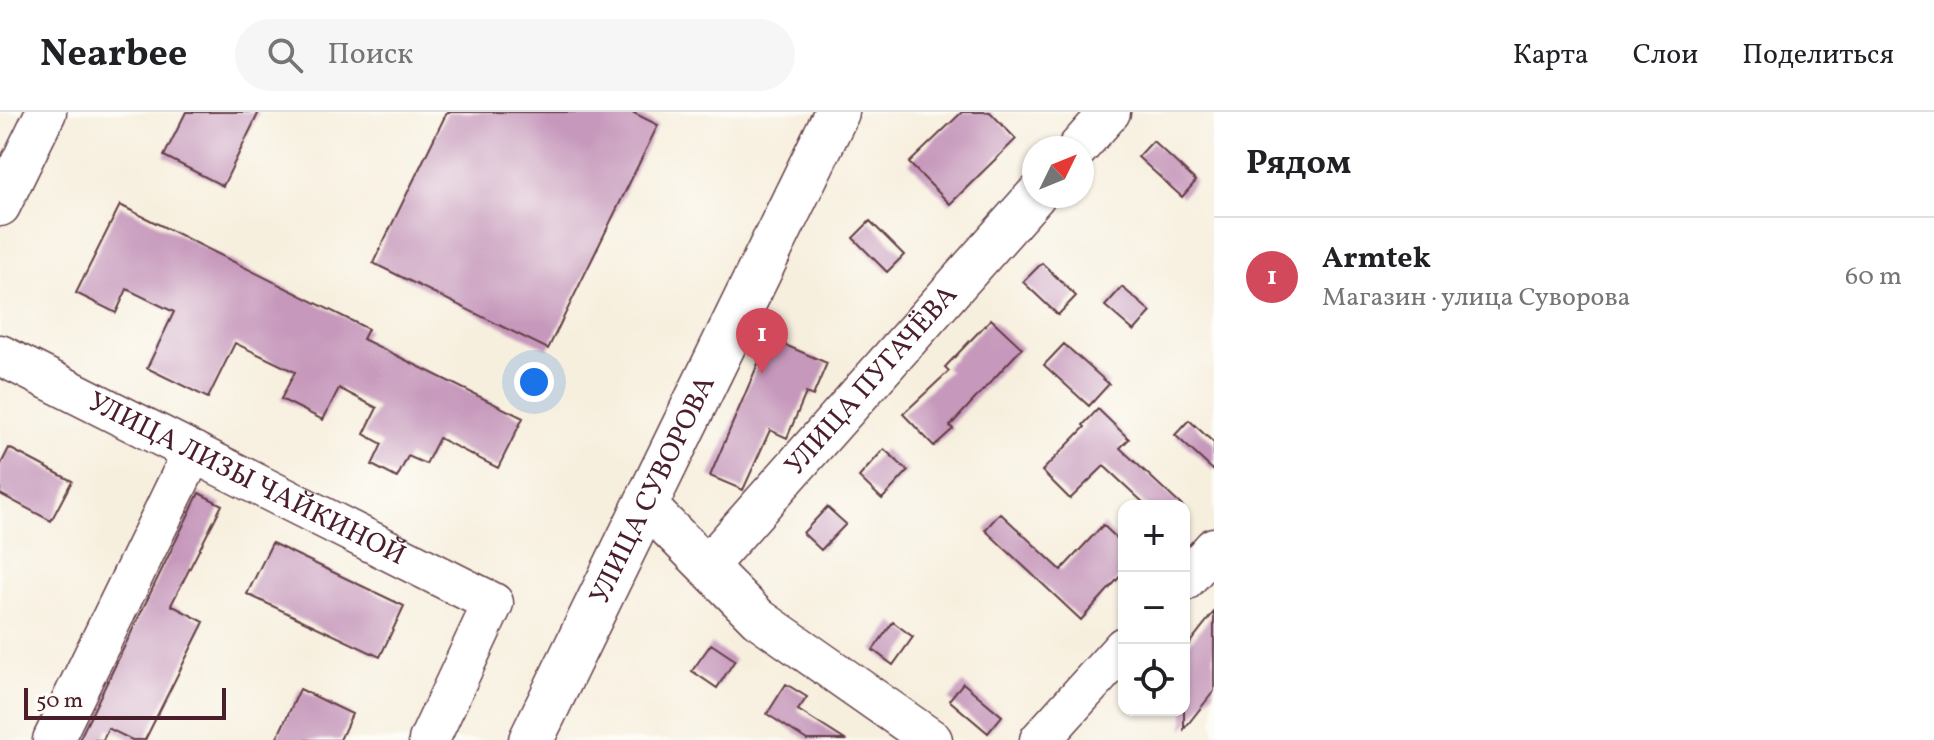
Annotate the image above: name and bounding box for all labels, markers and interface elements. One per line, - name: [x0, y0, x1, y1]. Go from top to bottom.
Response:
- search box: [235, 19, 795, 91]
- text: Nearbee: [40, 29, 187, 82]
- icon: search: [263, 33, 307, 77]
- text: Поиск: [327, 34, 413, 76]
- text: Карта: [1513, 36, 1589, 75]
- text: Слои: [1633, 36, 1698, 75]
- text: Поделиться: [1742, 36, 1894, 75]
- north arrow: [1022, 136, 1094, 208]
- text: Рядом: [1246, 141, 1351, 188]
- text: Armtek: [1322, 238, 1431, 280]
- text: 1: [1267, 259, 1277, 295]
- text: 60 m: [1845, 259, 1902, 295]
- street label: УЛИЦА ПУГАЧЁВА: [776, 276, 967, 484]
- text: Магазин · улица Суворова: [1322, 280, 1631, 316]
- pin: 1: [736, 308, 788, 374]
- your location: [514, 362, 554, 402]
- street label: УЛИЦА СУВОРОВА: [580, 369, 725, 611]
- street label: УЛИЦА ЛИЗЫ ЧАЙКИНОЙ: [81, 383, 412, 575]
- map controls: [1118, 500, 1190, 716]
- button: +: [1118, 500, 1190, 572]
- button: −: [1118, 572, 1190, 644]
- button: locate: [1118, 644, 1190, 716]
- scale bar: [24, 684, 226, 720]
- text: 50 m: [36, 686, 83, 717]

